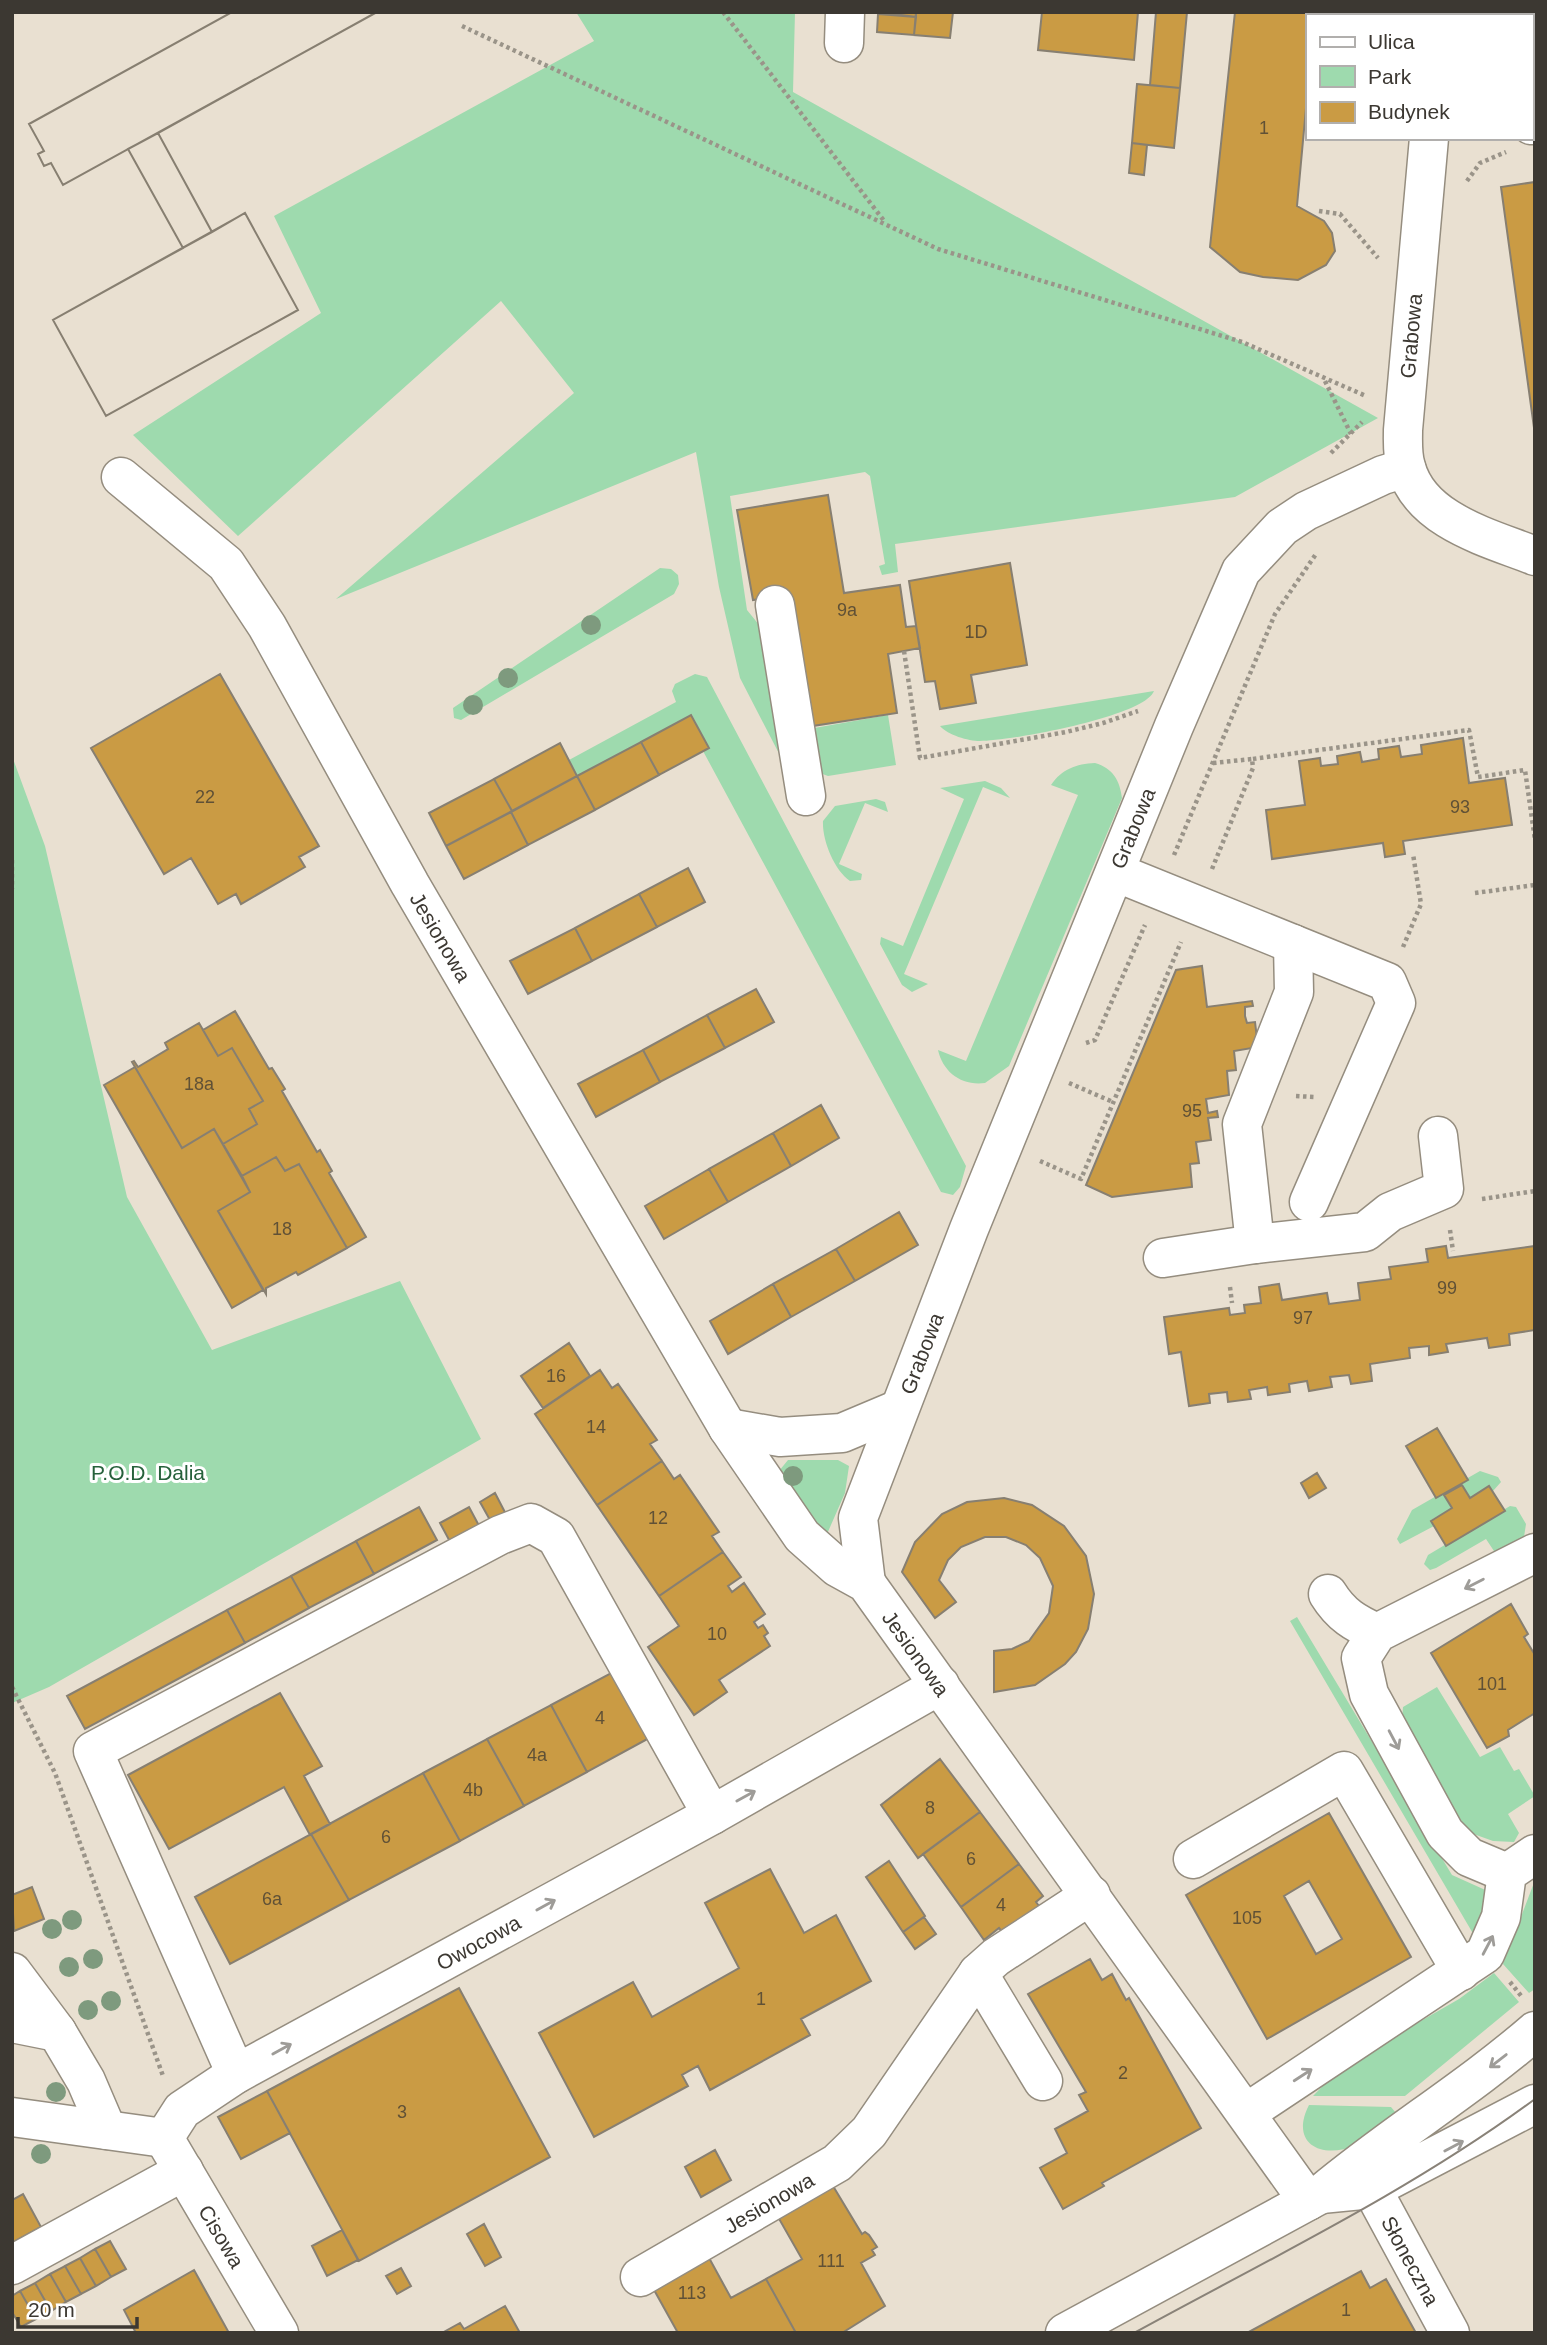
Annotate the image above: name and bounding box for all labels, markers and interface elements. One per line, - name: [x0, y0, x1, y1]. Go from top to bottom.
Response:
- legend: [1306, 14, 1533, 140]
- text: Ulica: [1368, 30, 1415, 53]
- text: Park: [1368, 65, 1412, 88]
- text: Budynek: [1368, 100, 1450, 123]
- house number: 1: [1259, 118, 1269, 138]
- street label: Grabowa: [1396, 292, 1426, 379]
- house number: 9a: [837, 600, 858, 620]
- house number: 1D: [964, 622, 988, 642]
- street label: Grabowa: [1106, 784, 1159, 872]
- house number: 22: [195, 787, 215, 807]
- house number: 93: [1450, 797, 1470, 817]
- street label: Jesionowa: [406, 888, 476, 986]
- house number: 18a: [184, 1074, 215, 1094]
- house number: 95: [1182, 1101, 1202, 1121]
- house number: 18: [272, 1219, 292, 1239]
- house number: 99: [1437, 1278, 1457, 1298]
- house number: 97: [1293, 1308, 1313, 1328]
- street label: Grabowa: [895, 1309, 947, 1397]
- house number: 16: [546, 1366, 566, 1386]
- house number: 14: [586, 1417, 606, 1437]
- park label: P.O.D. Dalia: [91, 1461, 205, 1484]
- house number: 12: [648, 1508, 668, 1528]
- one-way arrow: [1464, 1577, 1485, 1591]
- street label: Jesionowa: [878, 1606, 955, 1701]
- house number: 10: [707, 1624, 727, 1644]
- house number: 101: [1477, 1674, 1507, 1694]
- house number: 4: [595, 1708, 605, 1728]
- one-way arrow: [1388, 1729, 1401, 1750]
- house number: 4a: [527, 1745, 548, 1765]
- house number: 4b: [463, 1780, 483, 1800]
- one-way arrow: [735, 1789, 756, 1802]
- house number: 8: [925, 1798, 935, 1818]
- house number: 6: [381, 1827, 391, 1847]
- house number: 6: [966, 1849, 976, 1869]
- house number: 6a: [262, 1889, 283, 1909]
- house number: 4: [996, 1895, 1006, 1915]
- one-way arrow: [536, 1898, 556, 1912]
- house number: 105: [1232, 1908, 1262, 1928]
- street label: Owocowa: [432, 1910, 525, 1974]
- one-way arrow: [1481, 1936, 1495, 1956]
- house number: 1: [756, 1989, 766, 2009]
- one-way arrow: [271, 2042, 292, 2055]
- one-way arrow: [1490, 2054, 1508, 2069]
- house number: 2: [1118, 2063, 1128, 2083]
- one-way arrow: [1293, 2068, 1312, 2083]
- house number: 3: [397, 2102, 407, 2122]
- one-way arrow: [1444, 2139, 1464, 2153]
- street label: Jesionowa: [720, 2167, 818, 2237]
- street label: Cisowa: [195, 2201, 249, 2272]
- street label: Słoneczna: [1377, 2212, 1444, 2310]
- house number: 111: [817, 2251, 845, 2271]
- house number: 113: [678, 2283, 706, 2303]
- scale bar: [18, 2286, 136, 2330]
- text: 20 m: [28, 2298, 75, 2321]
- house number: 1: [1341, 2300, 1351, 2320]

